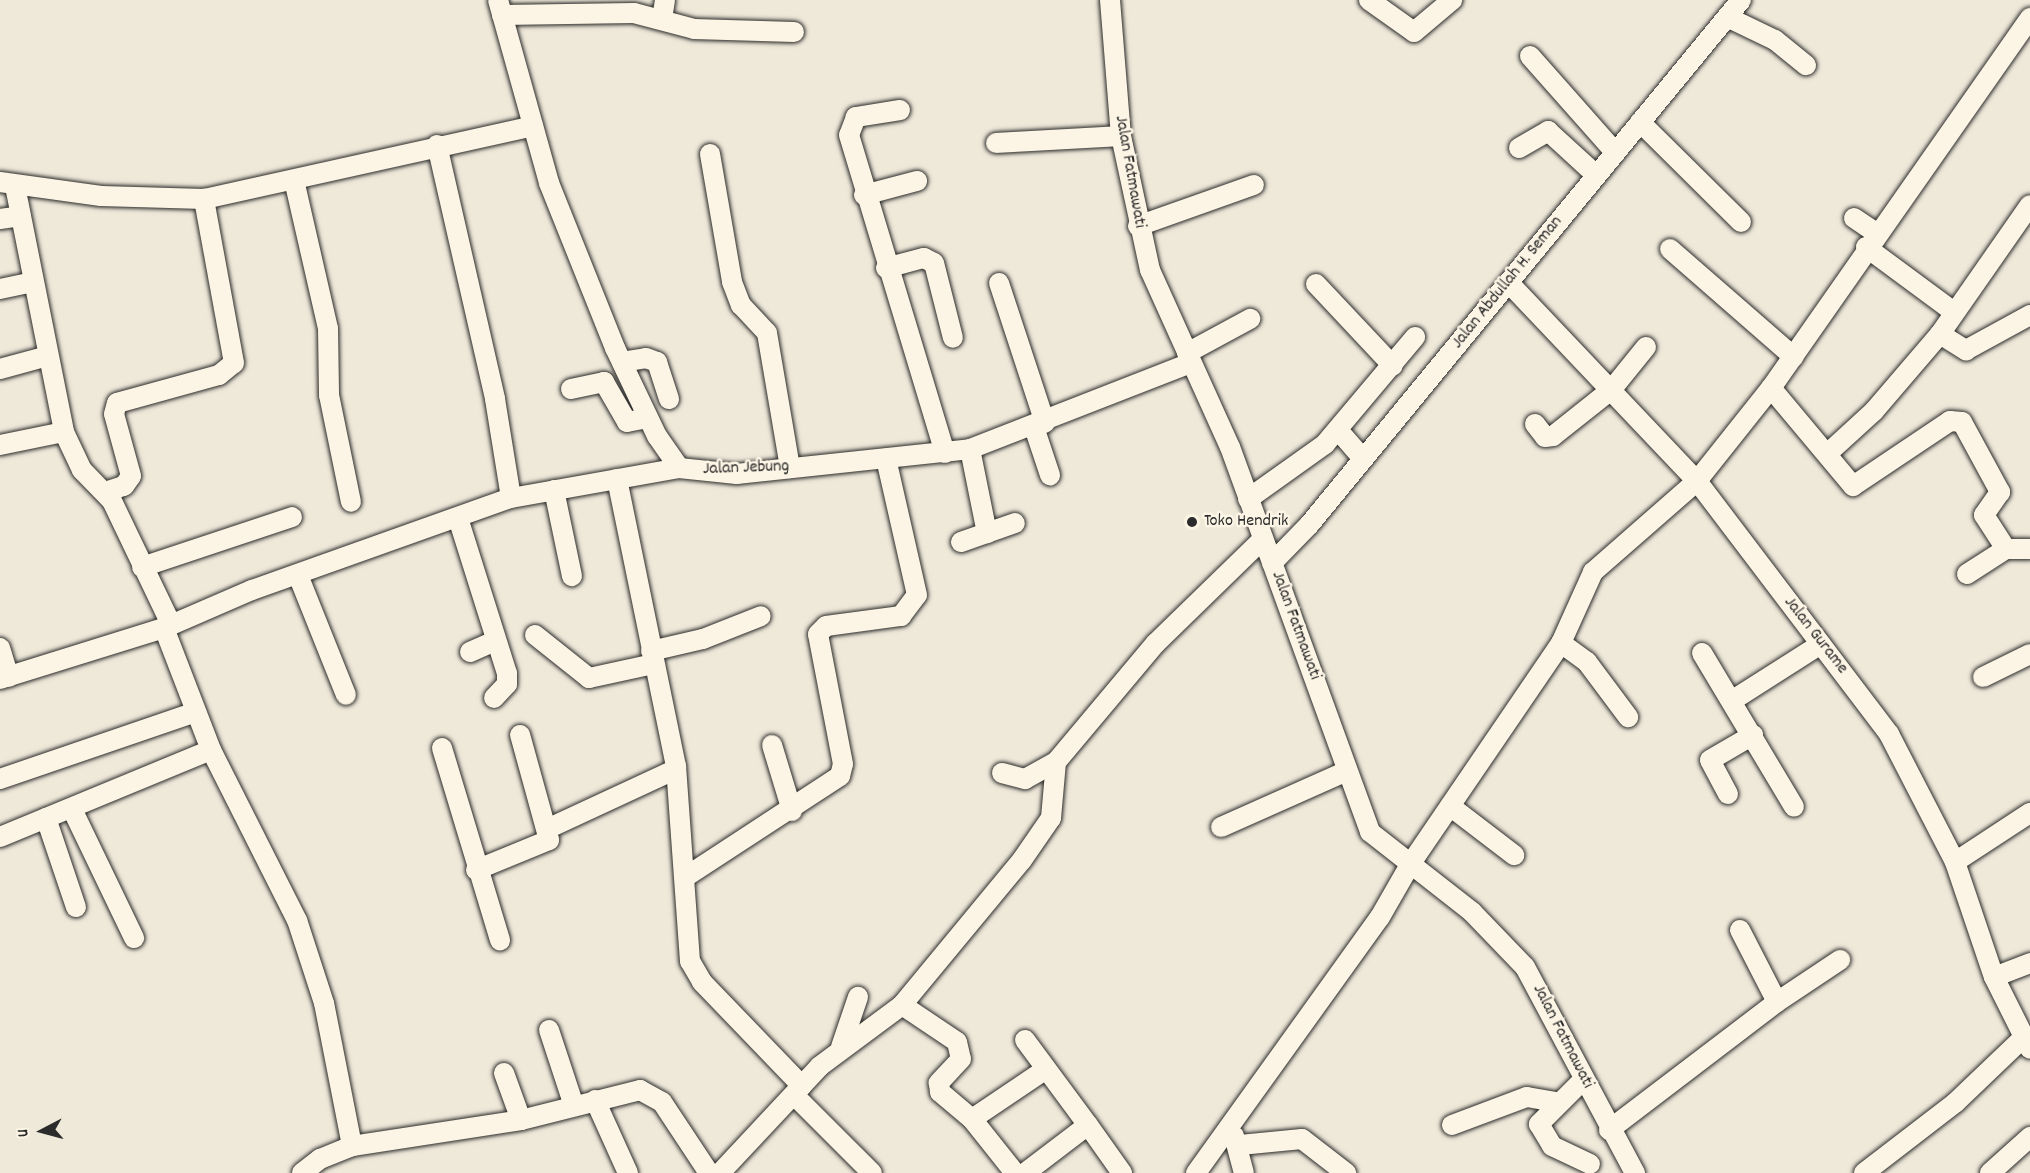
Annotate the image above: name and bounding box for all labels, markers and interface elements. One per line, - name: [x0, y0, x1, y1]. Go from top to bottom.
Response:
- street label: Jalan Fatmawati: [1108, 114, 1150, 230]
- street label: Jalan Abdullah H. Seman: [1448, 212, 1568, 354]
- street label: Jalan Jebung: [702, 457, 790, 481]
- place label: Toko Hendrik: [1204, 511, 1288, 533]
- marker: Toko Hendrik: [1185, 515, 1199, 529]
- street label: Jalan Fatmawati: [1265, 569, 1325, 683]
- street label: Jalan Gurame: [1778, 593, 1852, 679]
- street label: Jalan Fatmawati: [1526, 981, 1598, 1093]
- north arrow: [12, 1101, 72, 1161]
- text: U: [12, 1128, 35, 1138]

